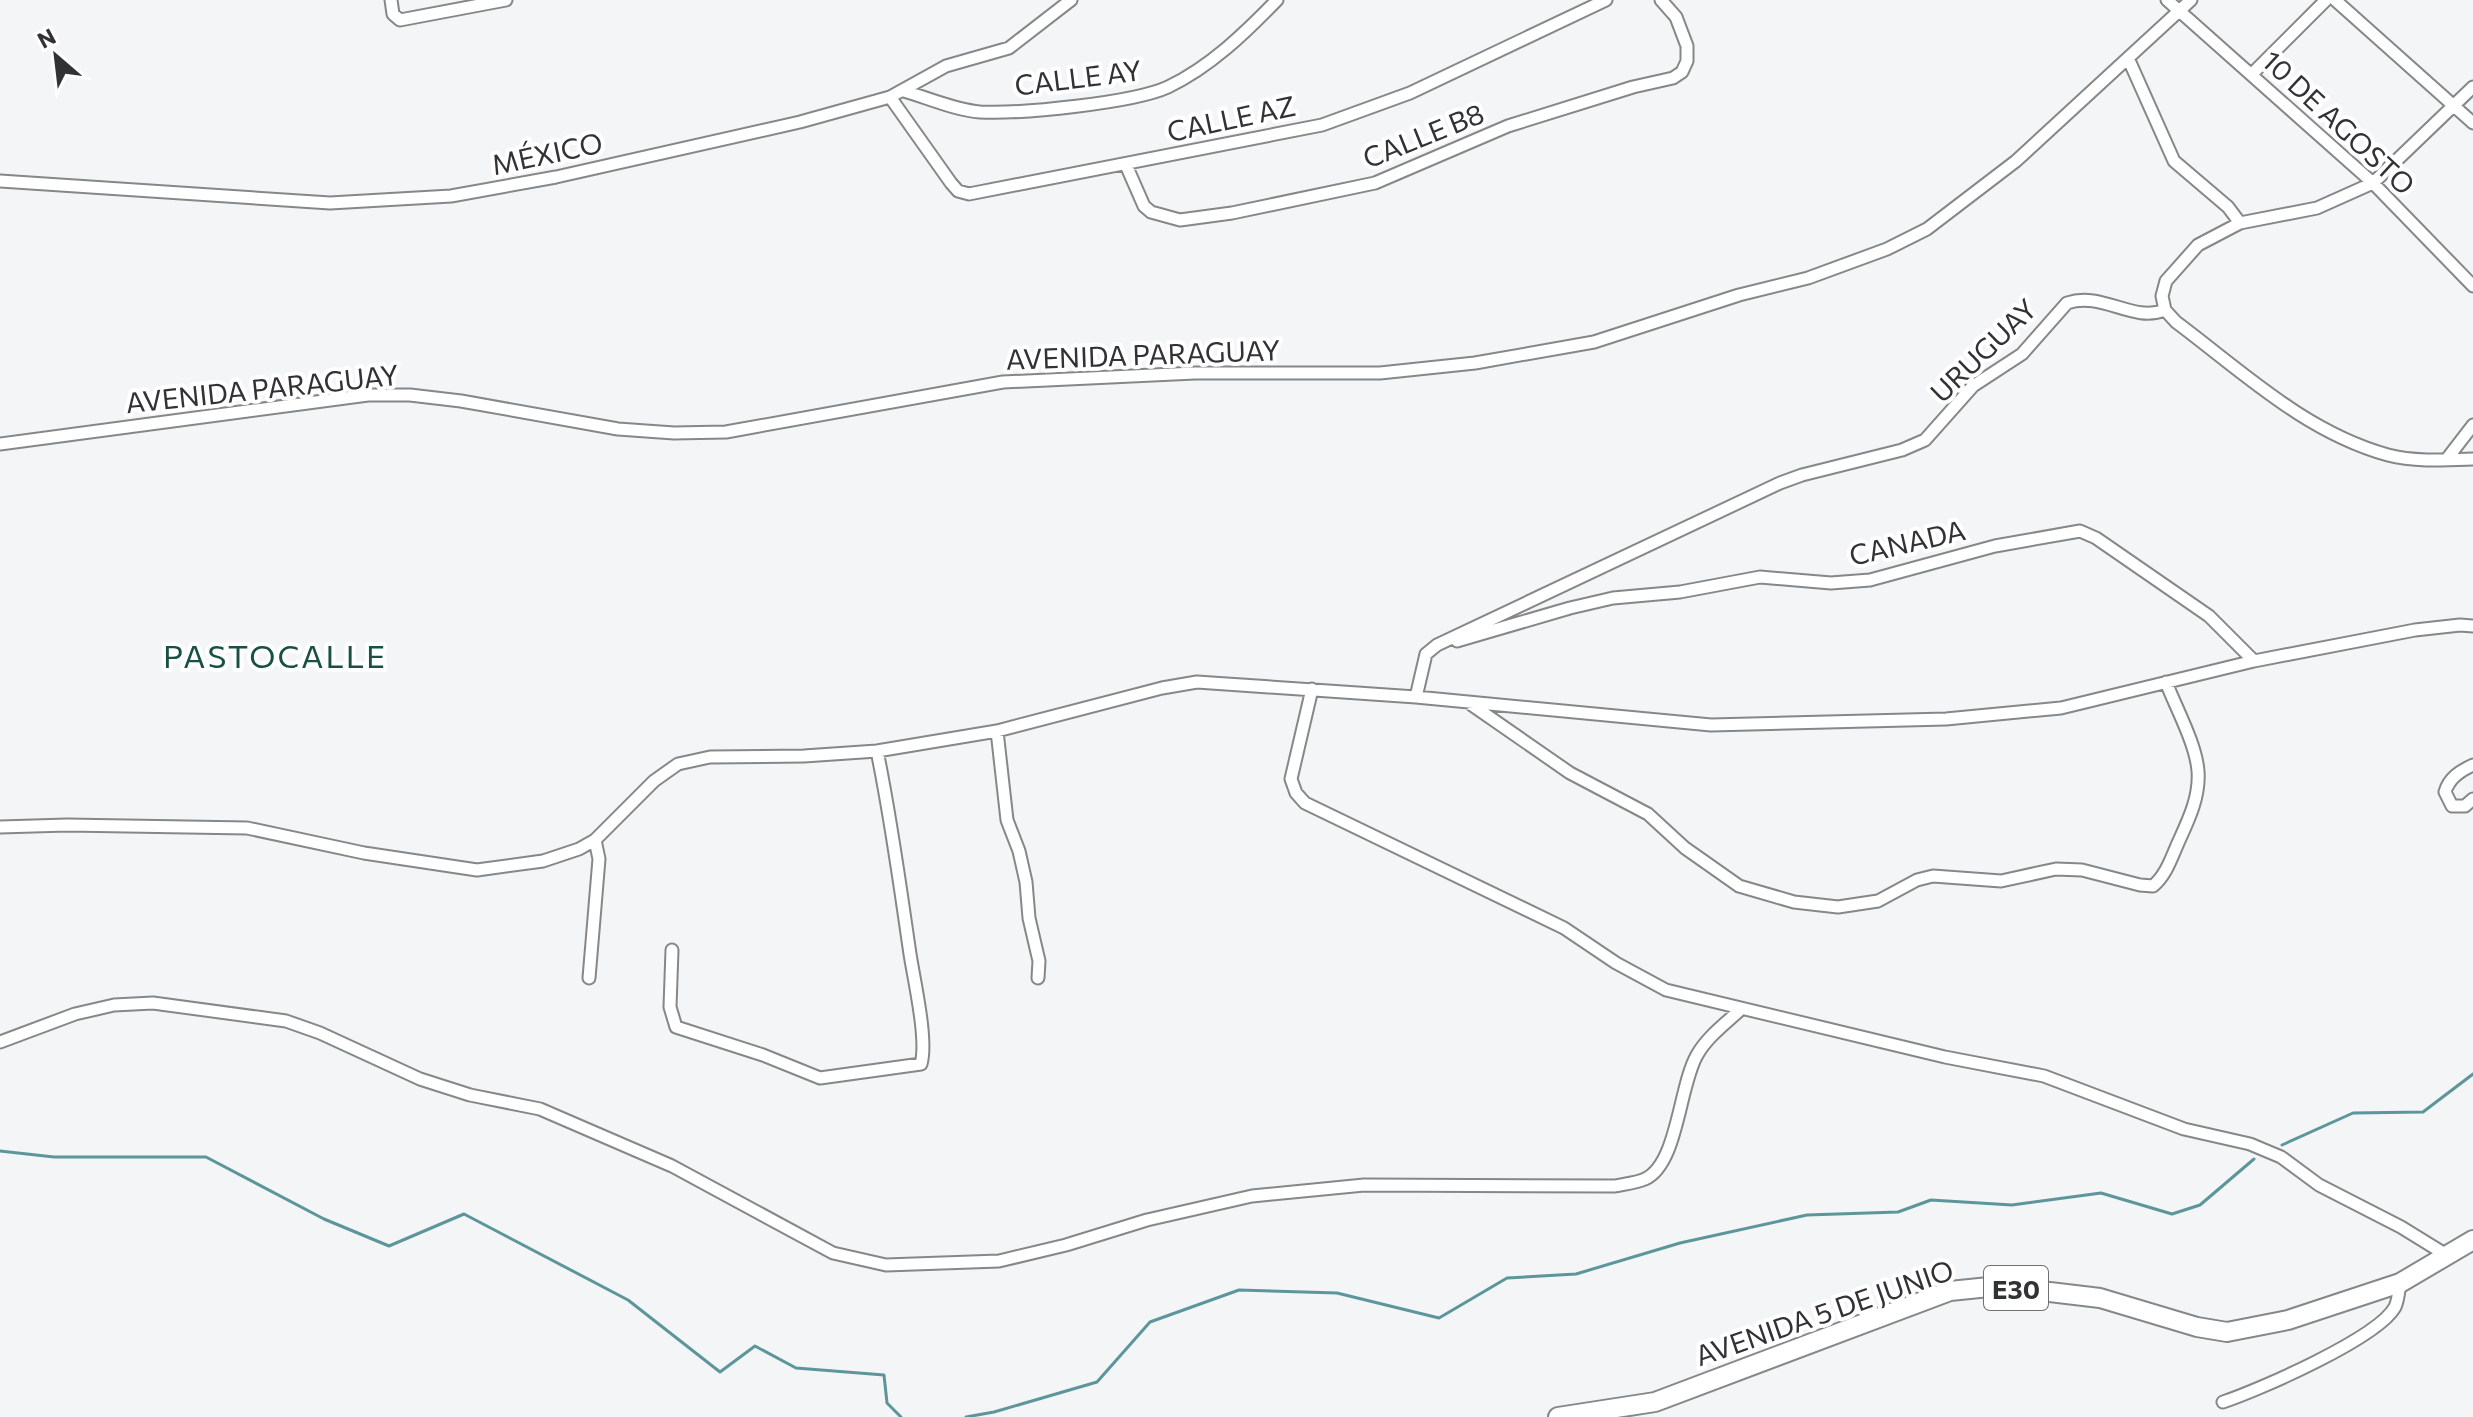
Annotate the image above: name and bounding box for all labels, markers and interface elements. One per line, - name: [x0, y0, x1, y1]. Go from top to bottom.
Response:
- north arrow: [16, 16, 96, 96]
- text: N: [33, 22, 60, 54]
- street label: 10 DE AGOSTO: [2256, 43, 2422, 201]
- street label: CALLE AY: [1013, 52, 1143, 102]
- street label: CALLE AZ: [1164, 88, 1298, 148]
- street label: CALLE B8: [1357, 95, 1489, 175]
- street label: MÉXICO: [489, 125, 605, 181]
- street label: URUGUAY: [1923, 291, 2043, 409]
- street label: AVENIDA PARAGUAY: [1005, 332, 1281, 376]
- street label: AVENIDA PARAGUAY: [124, 357, 400, 419]
- street label: CANADA: [1846, 512, 1968, 572]
- district label: PASTOCALLE: [163, 635, 387, 675]
- street label: AVENIDA 5 DE JUNIO: [1690, 1252, 1958, 1372]
- road number: E30: [1984, 1266, 2048, 1310]

